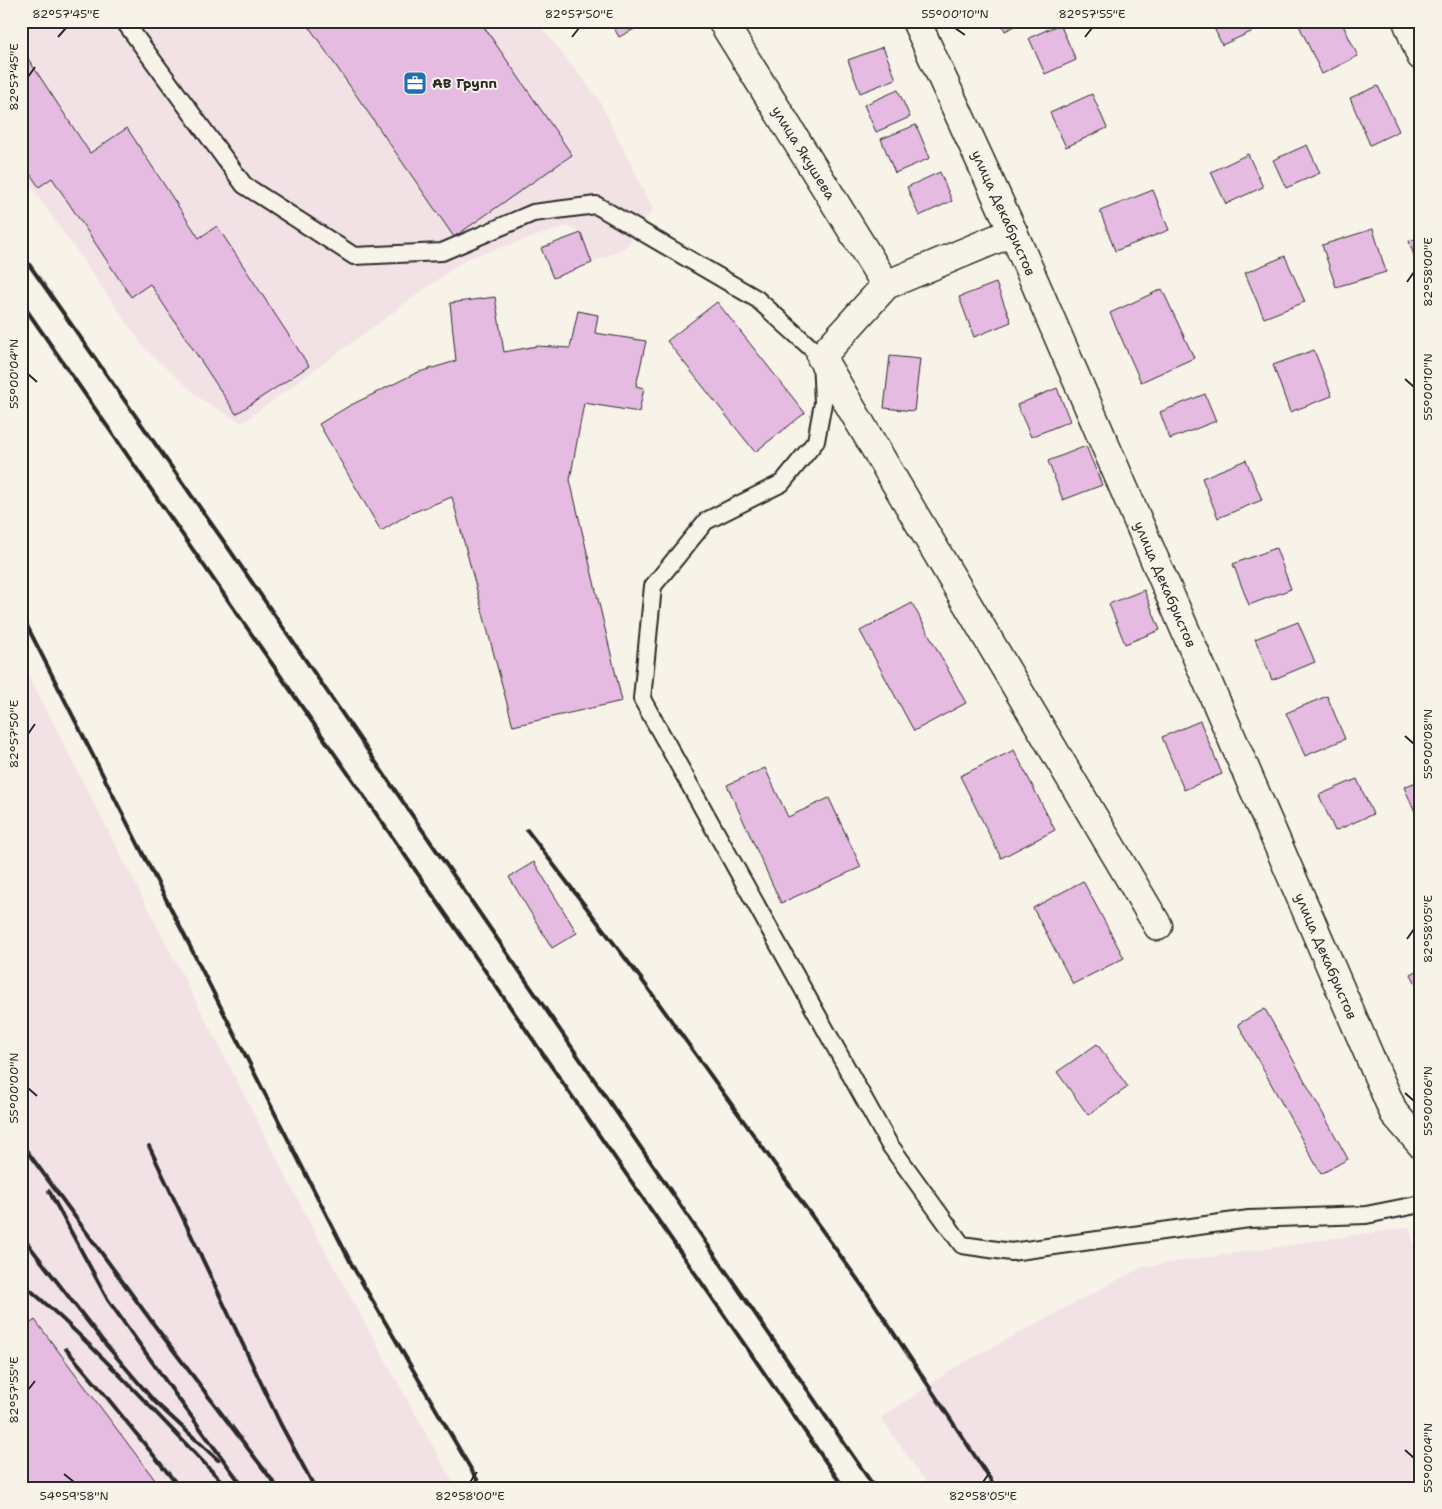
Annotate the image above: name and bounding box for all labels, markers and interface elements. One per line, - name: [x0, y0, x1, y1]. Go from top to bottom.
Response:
- text: 82°57'45"E: [32, 6, 100, 22]
- text: 82°57'50"E: [545, 6, 613, 22]
- text: 55°00'10"N: [921, 6, 989, 22]
- text: 82°57'55"E: [1059, 6, 1125, 22]
- text: 82°57'45"E: [6, 43, 22, 111]
- office icon: АВ Групп: [402, 70, 428, 96]
- place label: АВ Групп: [432, 74, 497, 92]
- street label: улица Якушева: [768, 102, 840, 203]
- street label: улица Декабристов: [968, 147, 1040, 278]
- text: 82°58'00"E: [1420, 237, 1436, 307]
- text: 55°00'04"N: [6, 339, 22, 409]
- text: 55°00'10"N: [1420, 353, 1436, 421]
- street label: улица Декабристов: [1130, 518, 1201, 650]
- text: 82°57'50"E: [6, 700, 22, 768]
- text: 55°00'08"N: [1420, 709, 1436, 779]
- street label: улица Декабристов: [1291, 890, 1361, 1022]
- text: 82°58'05"E: [1420, 895, 1436, 963]
- text: 55°00'00"N: [6, 1053, 22, 1123]
- text: 55°00'06"N: [1420, 1066, 1436, 1136]
- text: 82°57'55"E: [6, 1357, 22, 1423]
- text: 55°00'04"N: [1420, 1423, 1436, 1493]
- text: 54°59'58"N: [39, 1488, 109, 1504]
- text: 82°58'00"E: [435, 1488, 505, 1504]
- text: 82°58'05"E: [949, 1488, 1017, 1504]

